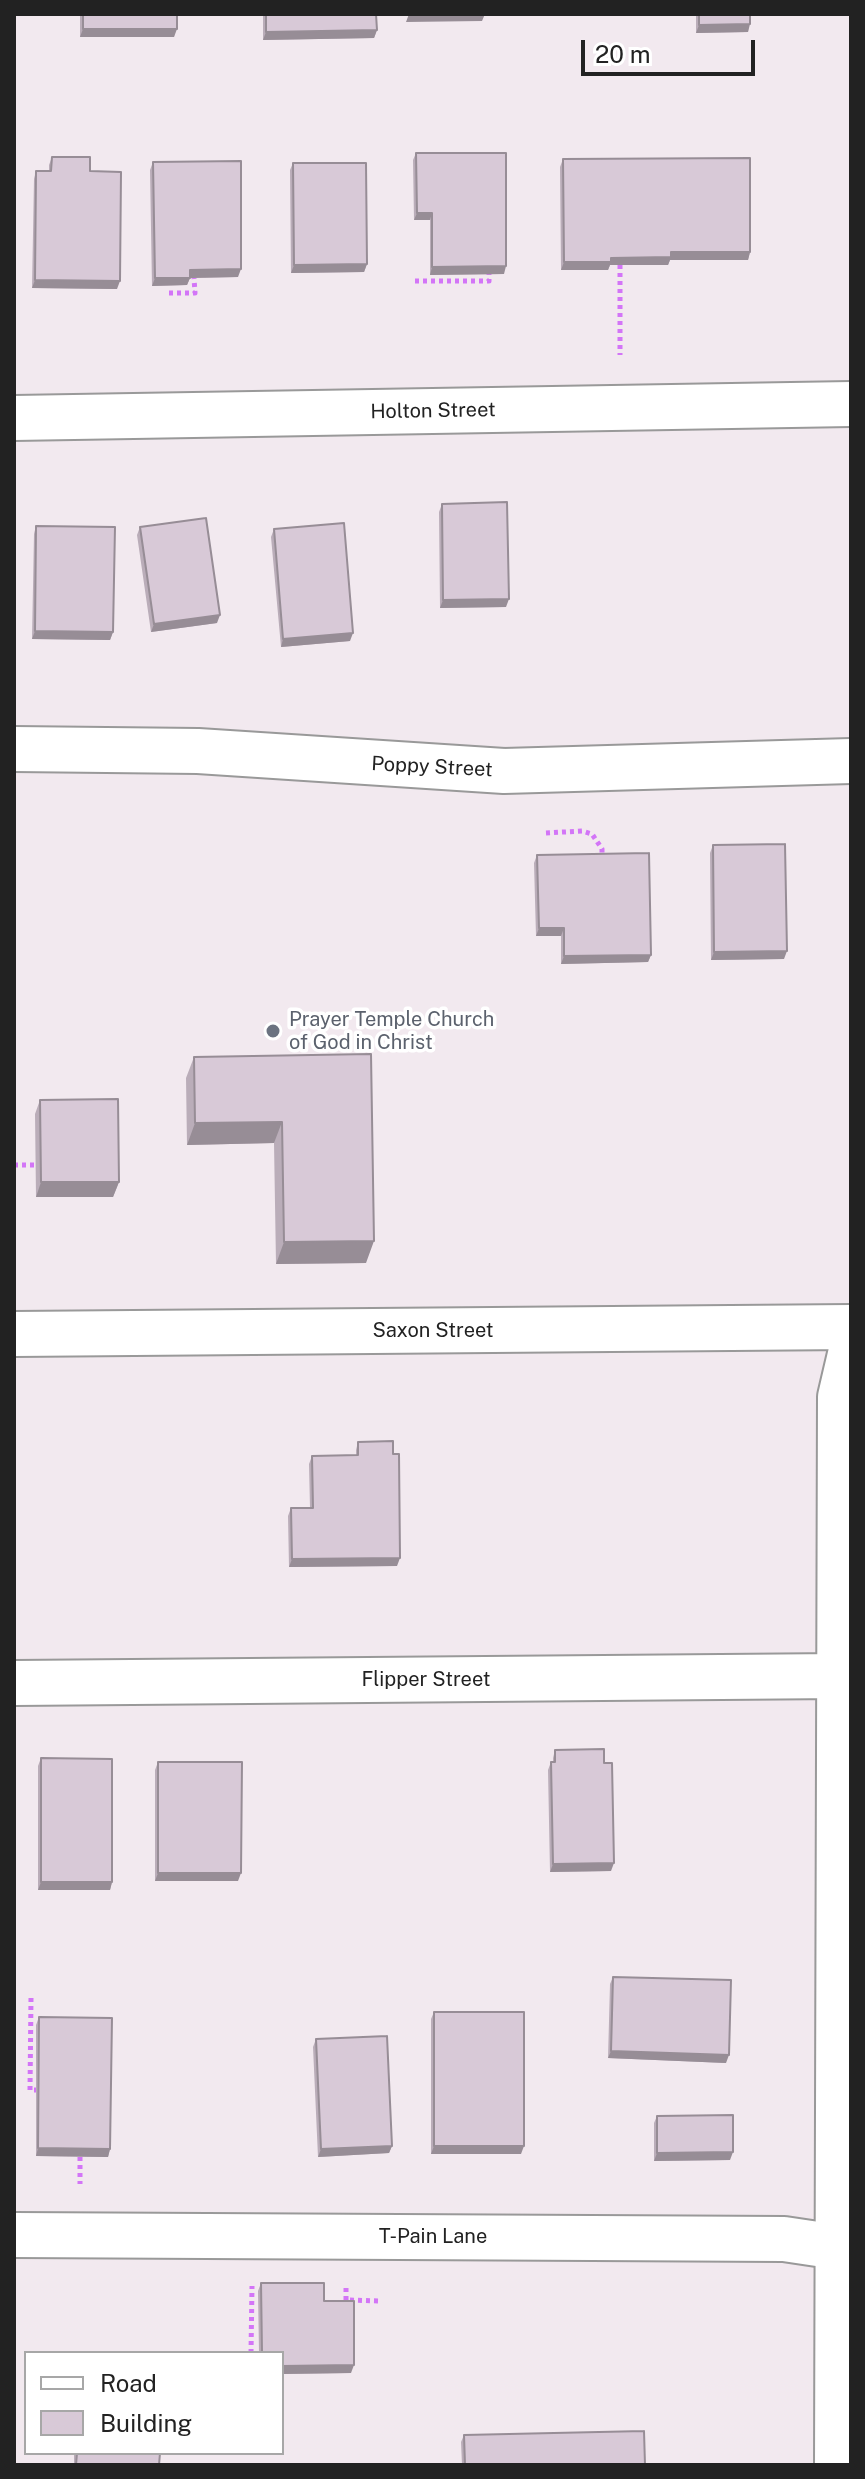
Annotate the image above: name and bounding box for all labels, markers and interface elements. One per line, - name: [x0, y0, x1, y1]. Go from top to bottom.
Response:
- scale bar: [585, 24, 759, 74]
- text: 20 m: [595, 40, 651, 68]
- street label: Holton Street: [370, 398, 496, 424]
- street label: Poppy Street: [371, 752, 493, 782]
- place label: Prayer Temple Church of God in Christ: [289, 1008, 494, 1055]
- marker: Prayer Temple Church of God in Christ: [264, 1022, 282, 1040]
- street label: Saxon Street: [372, 1319, 494, 1343]
- street label: Flipper Street: [361, 1668, 491, 1692]
- street label: T-Pain Lane: [379, 2225, 487, 2249]
- legend: [24, 2351, 284, 2455]
- text: Road: [100, 2369, 157, 2397]
- text: Building: [100, 2409, 192, 2437]

